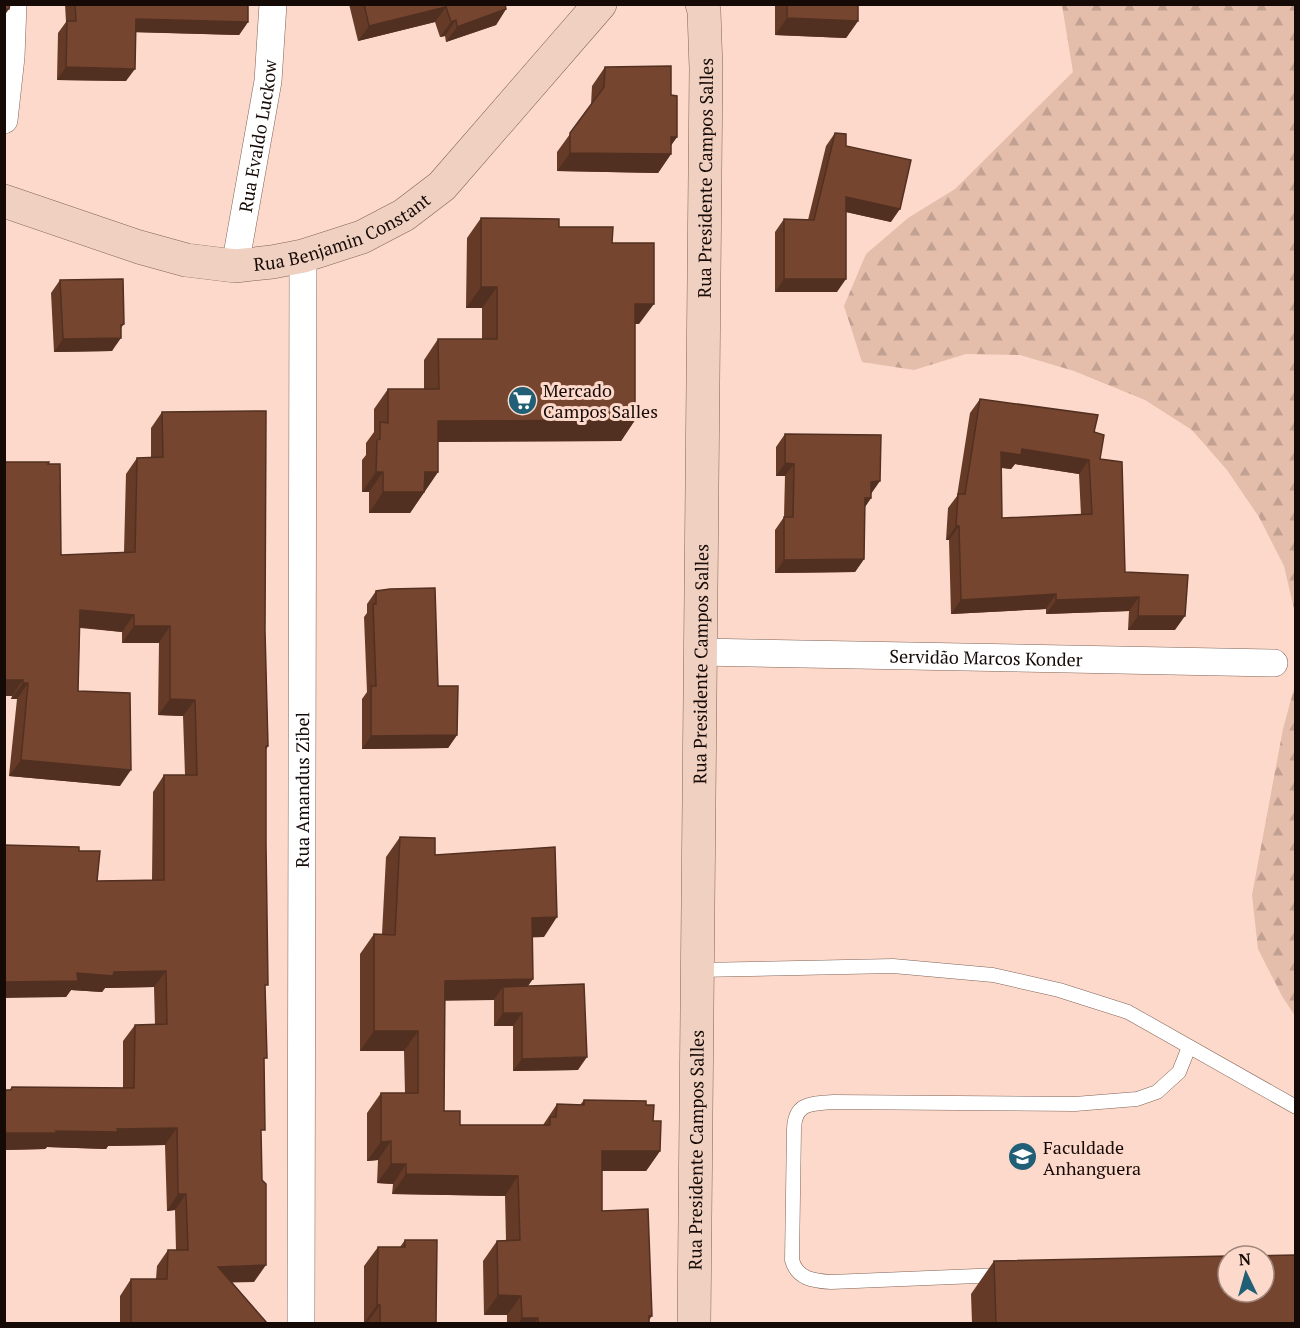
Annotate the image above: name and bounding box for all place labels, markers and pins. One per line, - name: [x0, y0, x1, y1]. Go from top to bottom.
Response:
- place label: Mercado Campos Salles: [543, 378, 658, 423]
- supermarket icon: Mercado Campos Salles: [506, 384, 538, 416]
- place label: Faculdade Anhanguera: [1043, 1135, 1141, 1180]
- school or university icon: Faculdade Anhanguera: [1006, 1141, 1038, 1173]

